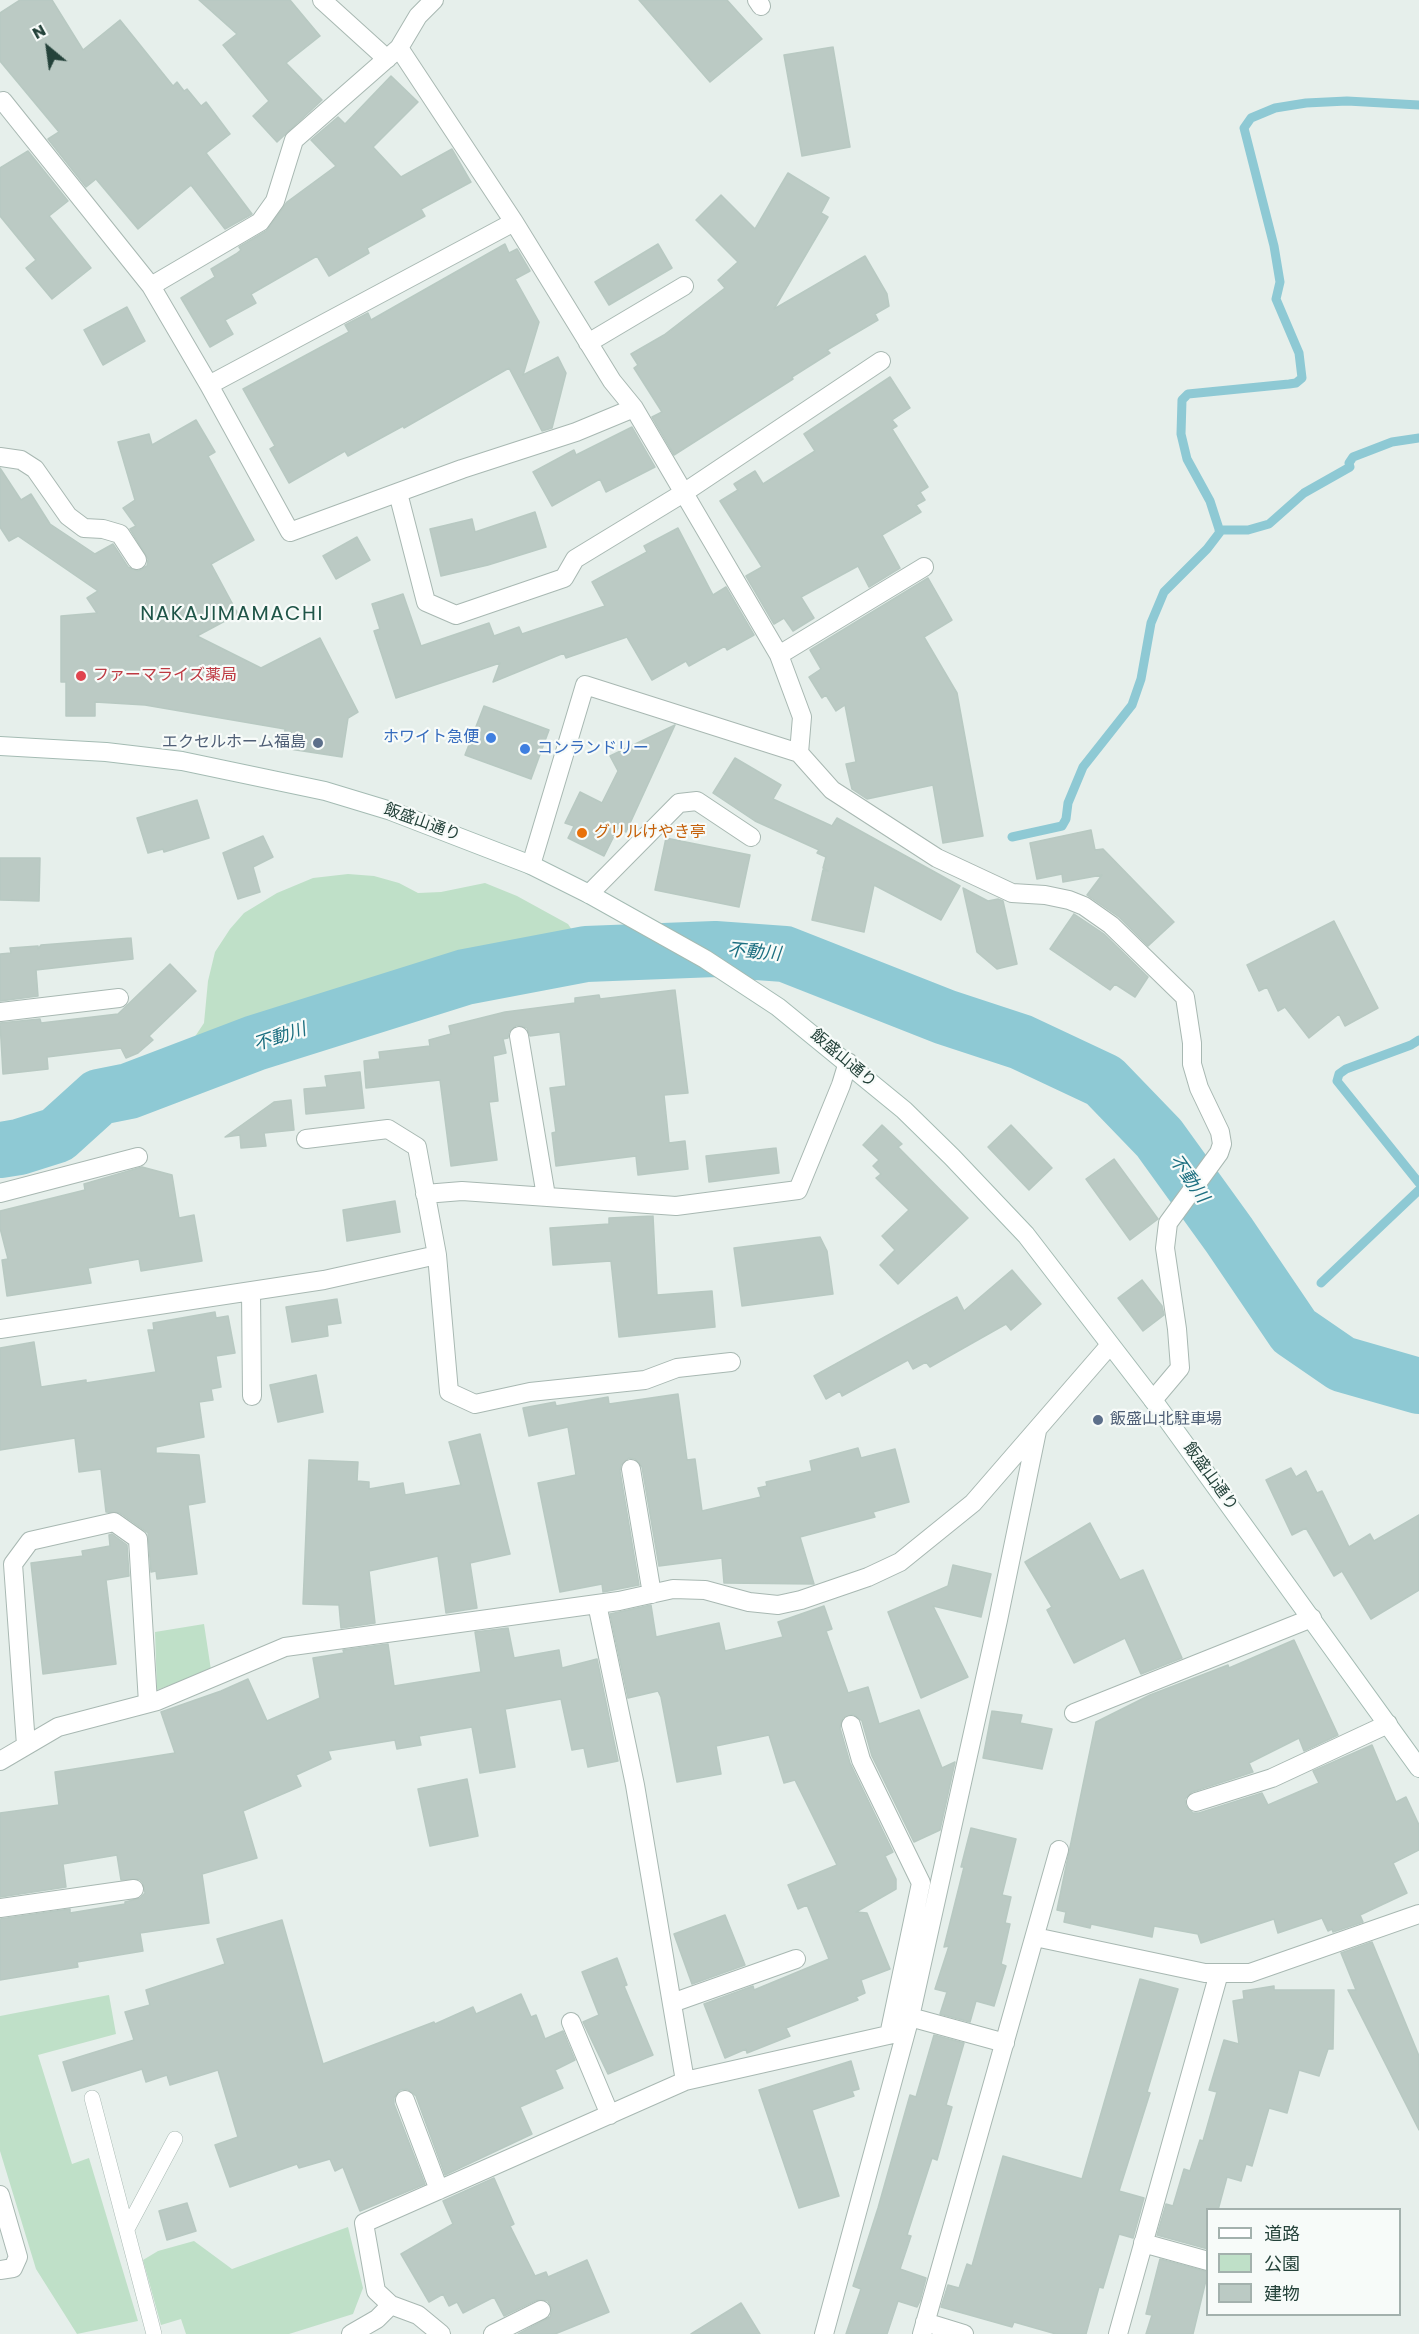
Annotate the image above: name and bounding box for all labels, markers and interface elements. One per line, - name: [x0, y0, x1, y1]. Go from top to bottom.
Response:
- north arrow: [18, 18, 78, 78]
- text: N: [28, 19, 50, 45]
- district label: NAKAJIMAMACHI: [140, 603, 324, 627]
- place label: ファーマライズ薬局: [93, 666, 237, 686]
- marker: ファーマライズ薬局: [74, 669, 88, 683]
- place label: ホワイト急便: [383, 728, 479, 748]
- marker: ホワイト急便: [484, 731, 498, 745]
- place label: エクセルホーム福島: [162, 733, 306, 753]
- marker: エクセルホーム福島: [311, 736, 325, 750]
- place label: コンランドリー: [537, 739, 649, 759]
- marker: コンランドリー: [518, 742, 532, 756]
- street label: 飯盛山通り: [381, 800, 463, 846]
- place label: グリルけやき亭: [594, 823, 706, 843]
- marker: グリルけやき亭: [575, 826, 589, 840]
- water label: 不動川: [726, 940, 782, 966]
- water label: 不動川: [251, 1019, 309, 1057]
- street label: 飯盛山通り: [806, 1026, 880, 1092]
- water label: 不動川: [1164, 1151, 1212, 1207]
- place label: 飯盛山北駐車場: [1110, 1410, 1222, 1430]
- marker: 飯盛山北駐車場: [1091, 1413, 1105, 1427]
- street label: 飯盛山通り: [1179, 1439, 1241, 1515]
- legend: [1206, 2208, 1401, 2316]
- text: 道路: [1264, 2221, 1300, 2246]
- text: 公園: [1264, 2251, 1300, 2276]
- text: 建物: [1264, 2281, 1300, 2306]

